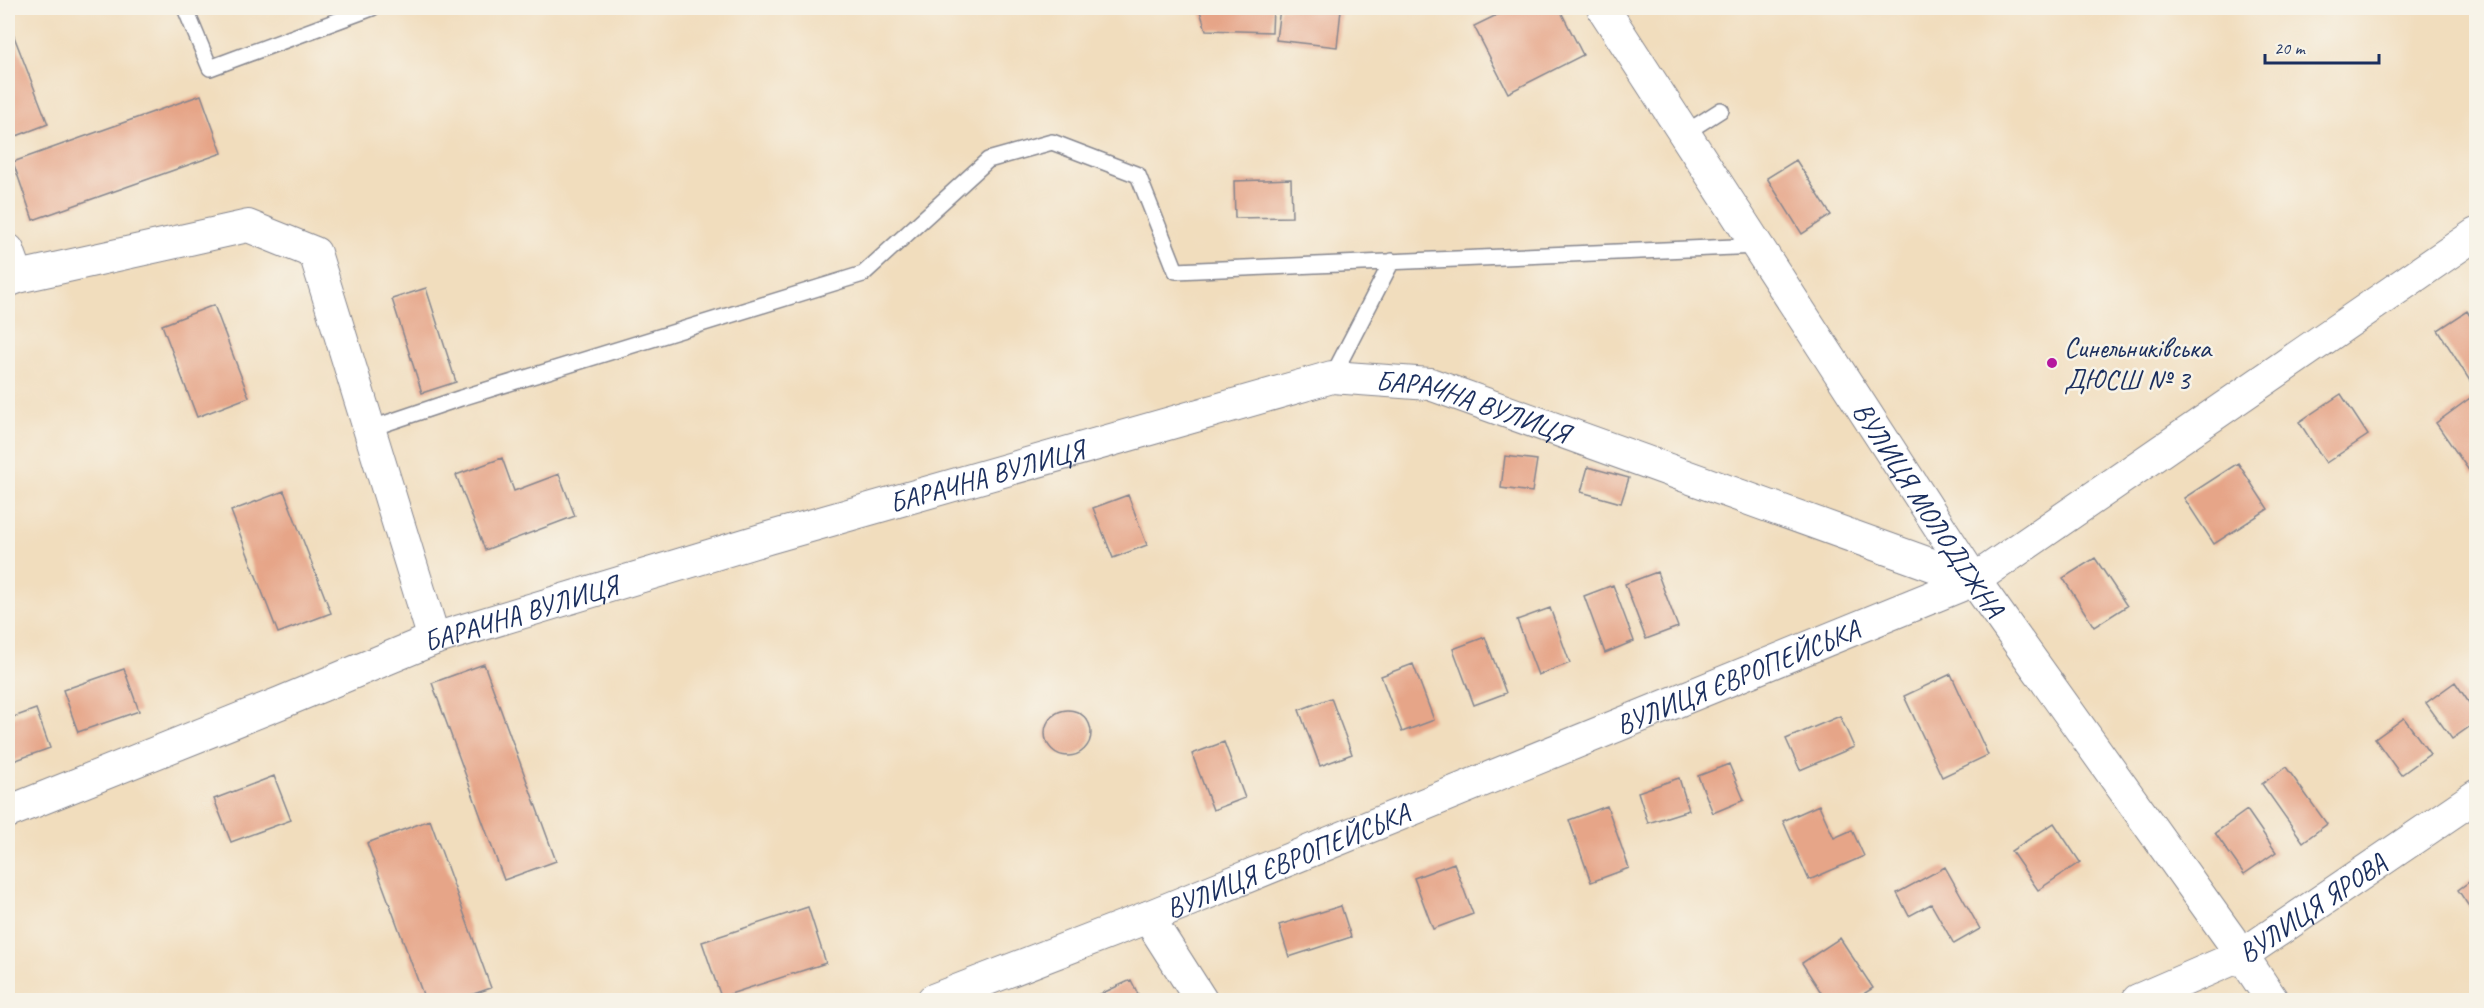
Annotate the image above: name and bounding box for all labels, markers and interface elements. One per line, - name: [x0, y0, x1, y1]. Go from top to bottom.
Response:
- scale bar: [2265, 27, 2379, 65]
- text: 20 m: [2274, 37, 2307, 59]
- place label: Синельниківська ДЮСШ № 3: [2064, 330, 2213, 397]
- marker: Синельниківська ДЮСШ № 3: [2045, 356, 2059, 370]
- street label: БАРАЧНА ВУЛИЦЯ: [1375, 363, 1578, 452]
- street label: ВУЛИЦЯ МОЛОДІЖНА: [1846, 395, 2013, 625]
- street label: БАРАЧНА ВУЛИЦЯ: [885, 430, 1092, 520]
- street label: БАРАЧНА ВУЛИЦЯ: [418, 566, 626, 659]
- street label: ВУЛИЦЯ ЄВРОПЕЙСЬКА: [1610, 610, 1866, 742]
- street label: ВУЛИЦЯ ЄВРОПЕЙСЬКА: [1160, 794, 1416, 925]
- street label: ВУЛИЦЯ ЯРОВА: [2231, 844, 2393, 970]

